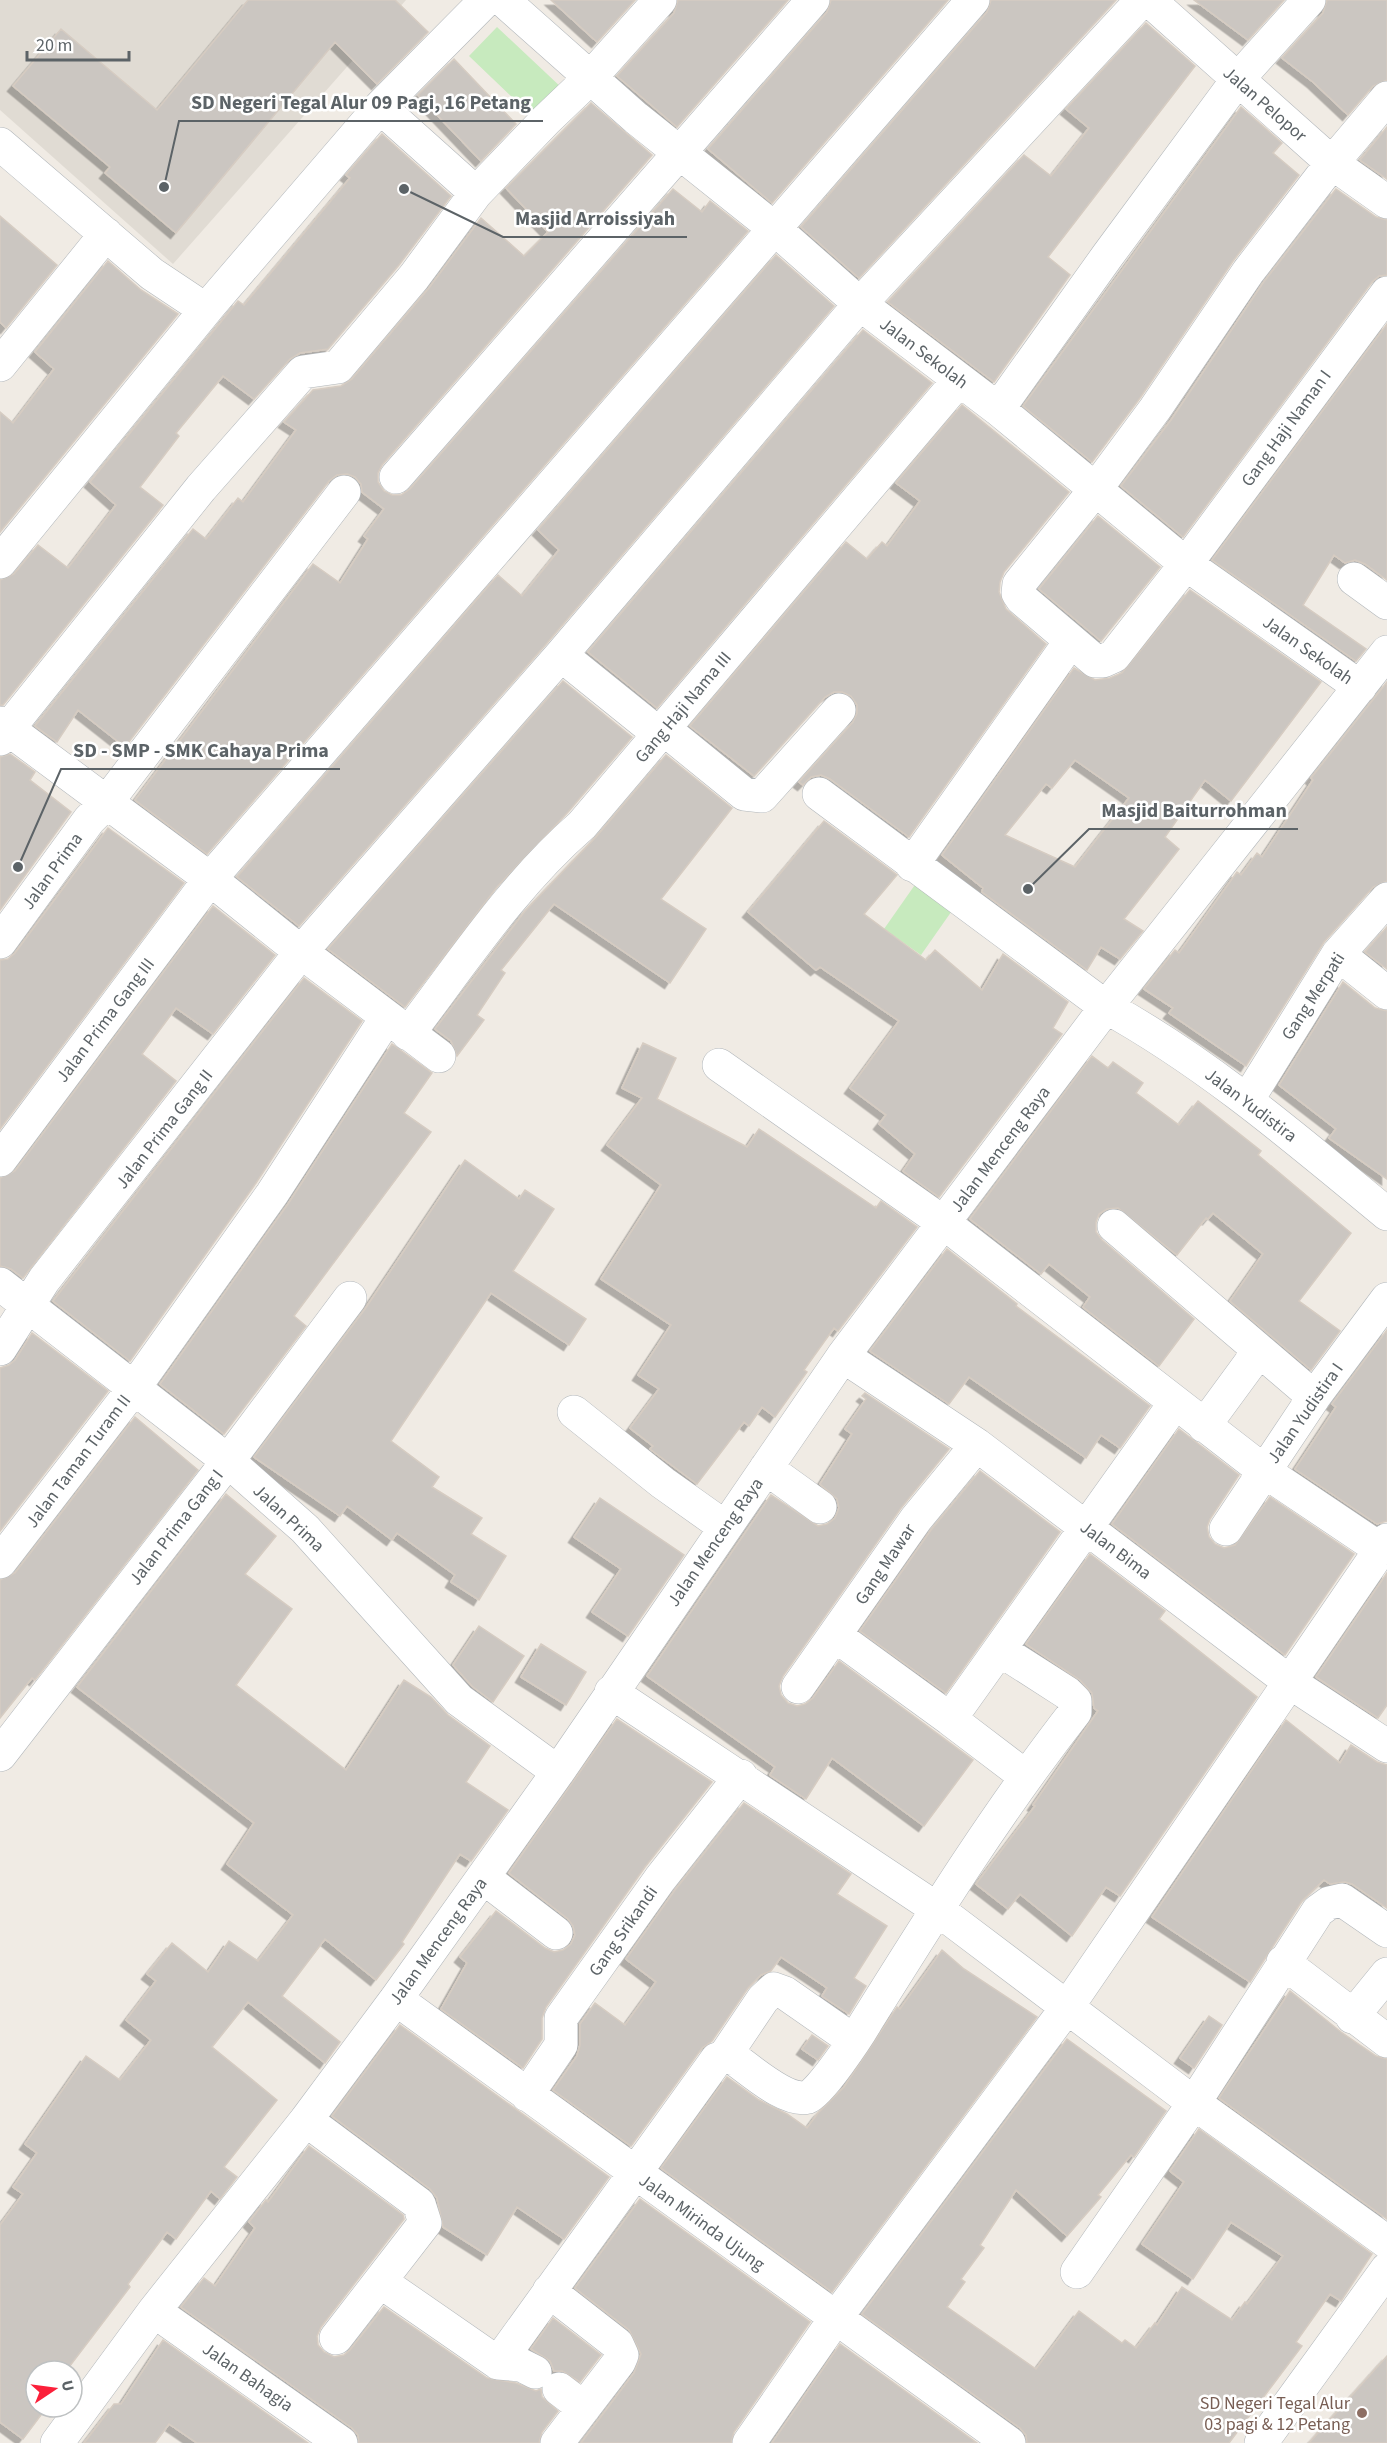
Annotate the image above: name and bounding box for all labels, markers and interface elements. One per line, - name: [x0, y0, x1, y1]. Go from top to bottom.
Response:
- scale bar: [27, 24, 129, 62]
- text: 20 m: [36, 33, 72, 58]
- street label: Jalan Pelopor: [1217, 61, 1313, 148]
- callout: SD Negeri Tegal Alur 09 Pagi, 16 Petang: [179, 83, 543, 121]
- text: SD Negeri Tegal Alur 09 Pagi, 16 Petang: [191, 89, 531, 117]
- callout: Masjid Arroissiyah: [503, 199, 687, 237]
- text: Masjid Arroissiyah: [515, 205, 675, 233]
- street label: Jalan Sekolah: [874, 312, 973, 395]
- street label: Gang Haji Naman I: [1235, 365, 1337, 492]
- street label: Jalan Sekolah: [1257, 610, 1358, 691]
- street label: Gang Haji Nama III: [629, 646, 737, 768]
- callout: SD - SMP - SMK Cahaya Prima: [61, 731, 340, 769]
- text: SD - SMP - SMK Cahaya Prima: [73, 737, 329, 765]
- callout: Masjid Baiturrohman: [1089, 791, 1298, 829]
- text: Masjid Baiturrohman: [1101, 797, 1287, 825]
- street label: Jalan Prima: [16, 828, 89, 915]
- street label: Gang Merpati: [1276, 948, 1351, 1045]
- street label: Jalan Prima Gang III: [50, 953, 161, 1088]
- street label: Jalan Yudistira: [1199, 1062, 1302, 1148]
- street label: Jalan Prima Gang II: [110, 1064, 219, 1194]
- street label: Jalan Menceng Raya: [945, 1081, 1056, 1218]
- street label: Jalan Yudistira I: [1261, 1358, 1349, 1469]
- street label: Jalan Taman Turam II: [20, 1389, 137, 1533]
- street label: Jalan Prima Gang I: [123, 1464, 230, 1590]
- street label: Jalan Menceng Raya: [661, 1473, 769, 1612]
- street label: Jalan Prima: [247, 1479, 330, 1558]
- street label: Jalan Bima: [1075, 1515, 1157, 1586]
- street label: Gang Mawar: [849, 1518, 922, 1610]
- street label: Jalan Menceng Raya: [384, 1872, 493, 2010]
- street label: Gang Srikandi: [583, 1881, 664, 1981]
- street label: Jalan Mirinda Ujung: [634, 2168, 770, 2277]
- street label: Jalan Bahagia: [197, 2337, 298, 2418]
- north arrow: [24, 2359, 84, 2419]
- text: U: [56, 2378, 80, 2394]
- place label: SD Negeri Tegal Alur 03 pagi & 12 Petang: [1200, 2391, 1351, 2437]
- marker: SD Negeri Tegal Alur 03 pagi & 12 Petang: [1355, 2406, 1369, 2420]

